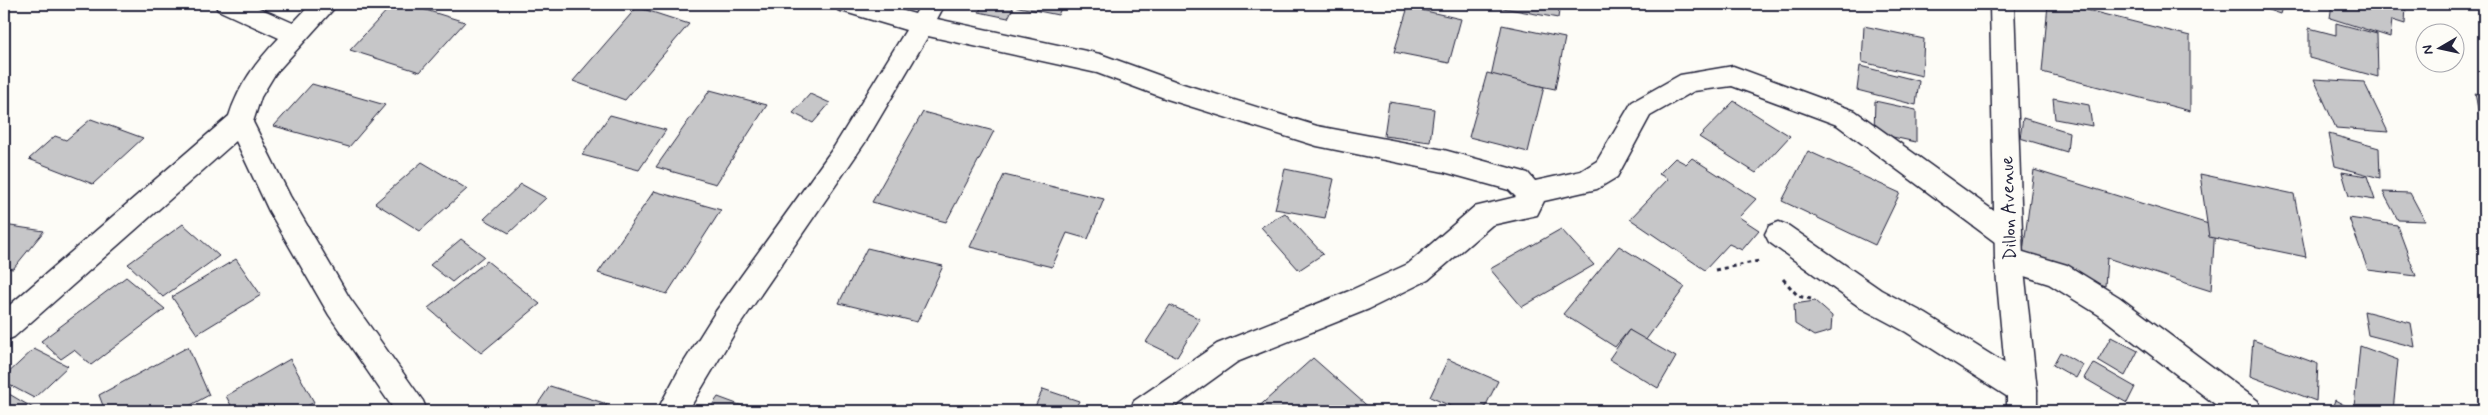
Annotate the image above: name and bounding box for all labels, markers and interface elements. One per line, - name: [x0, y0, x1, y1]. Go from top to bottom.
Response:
- north arrow: [2416, 22, 2466, 72]
- text: N: [2419, 44, 2438, 56]
- street label: Dillon Avenue: [1995, 155, 2023, 260]

